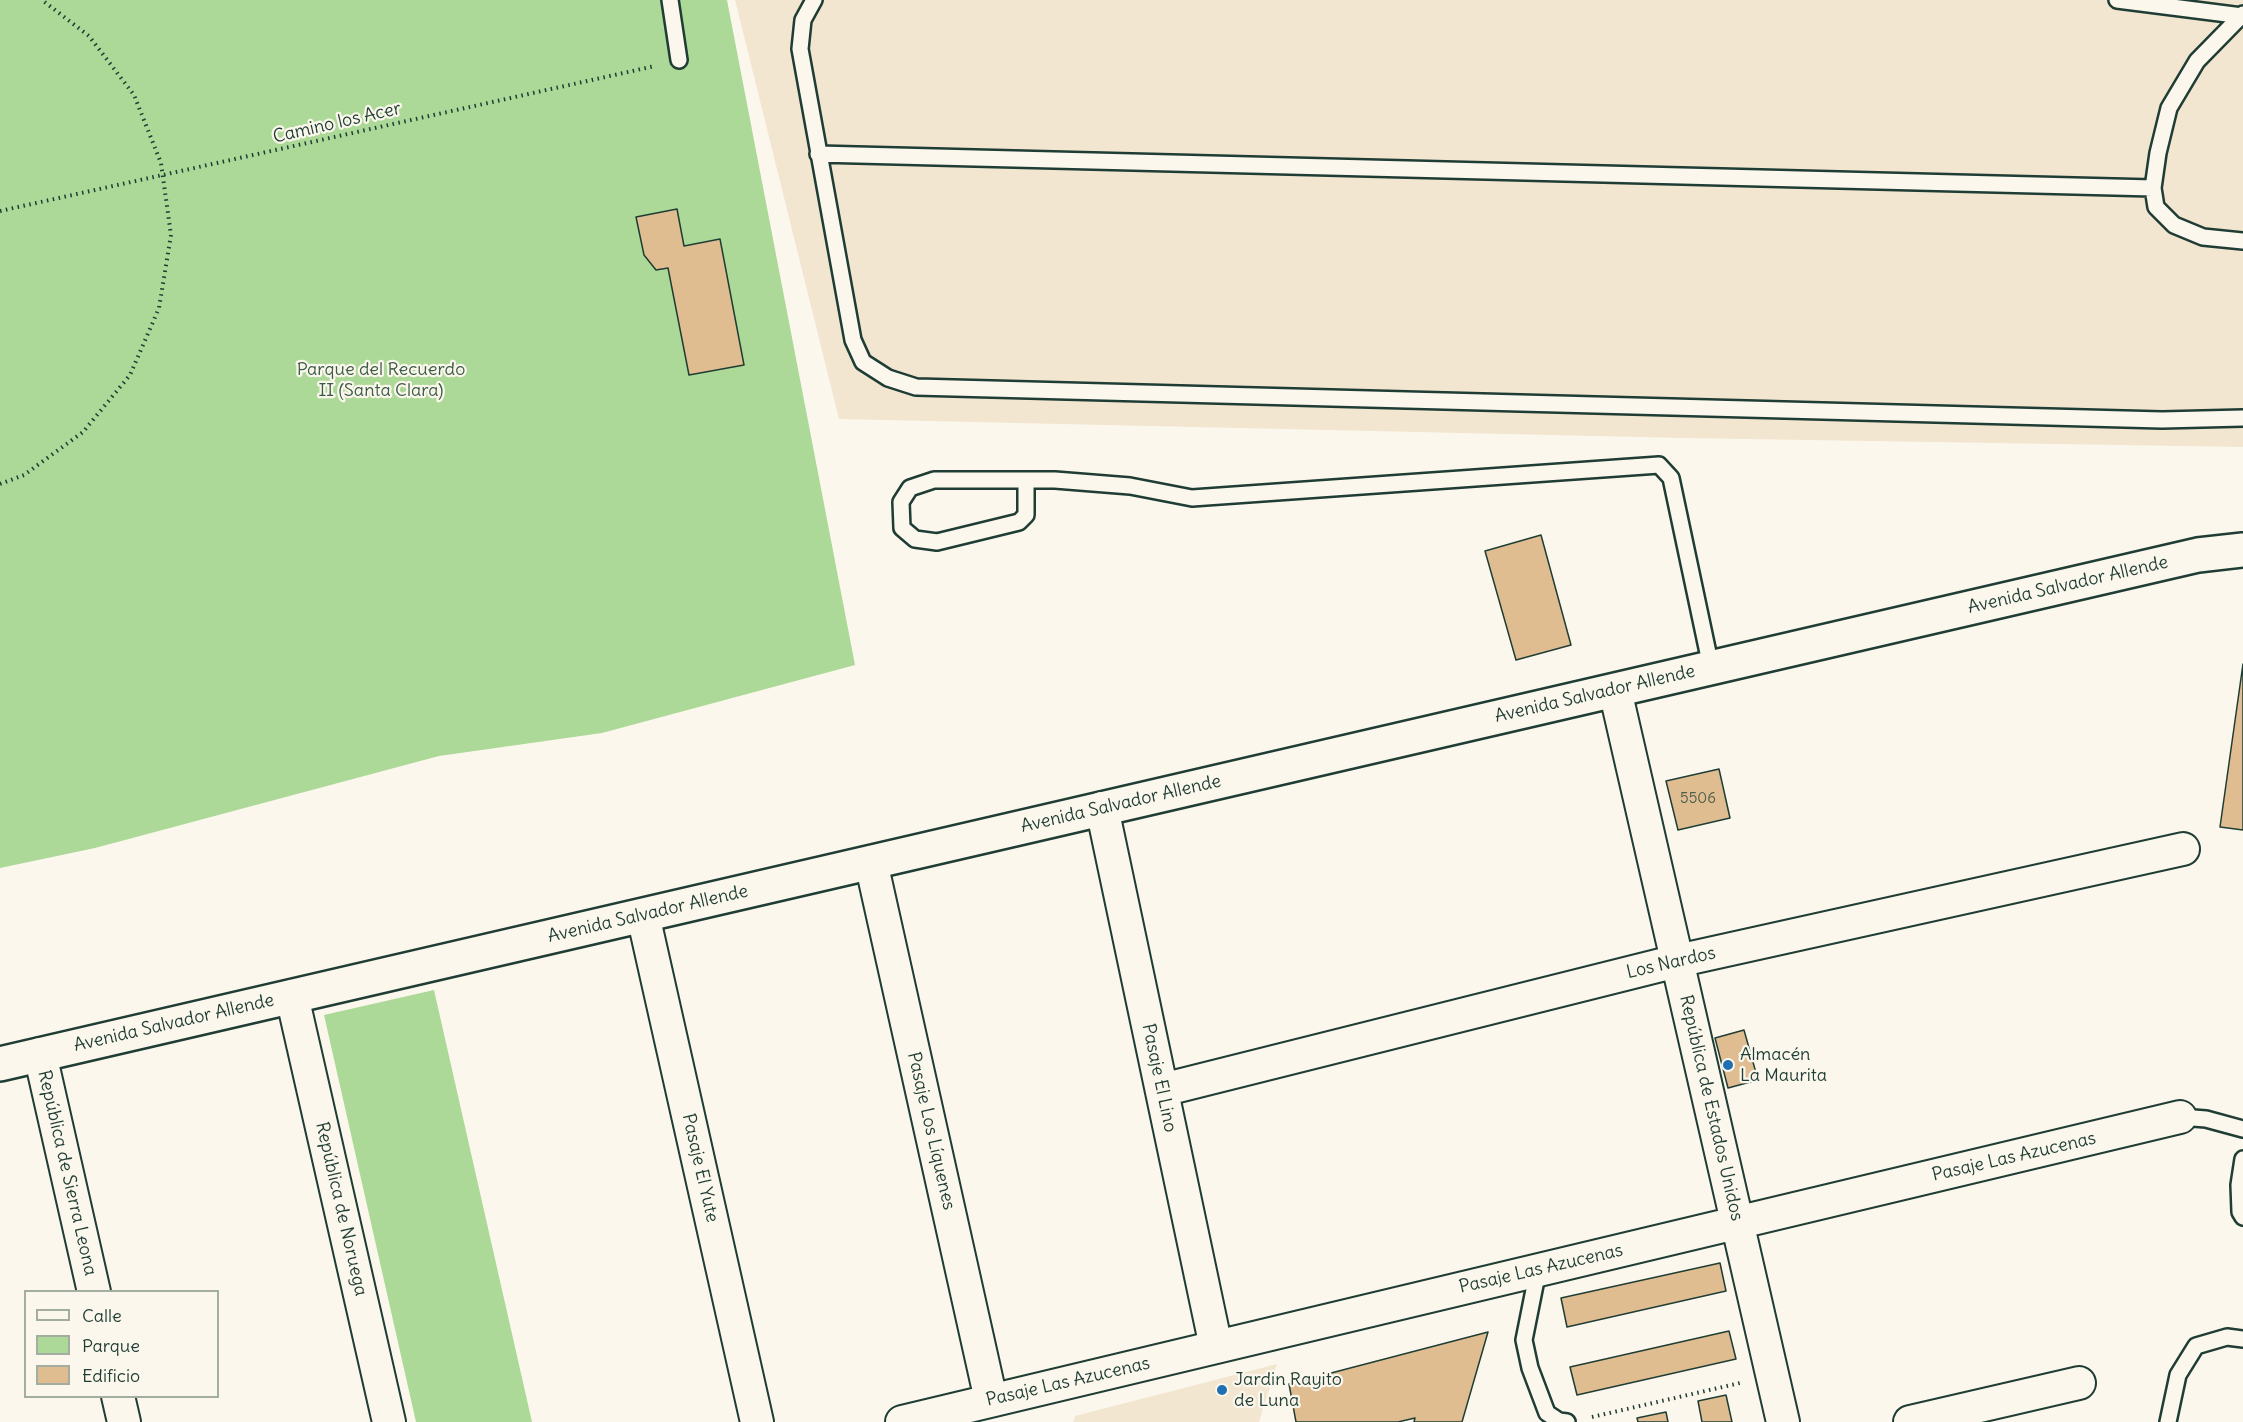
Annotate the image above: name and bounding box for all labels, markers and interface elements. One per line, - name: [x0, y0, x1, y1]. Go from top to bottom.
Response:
- street label: Camino los Acer: [271, 98, 403, 148]
- park label: Parque del Recuerdo II (Santa Clara): [297, 359, 465, 401]
- street label: Avenida Salvador Allende: [1966, 551, 2170, 619]
- street label: Avenida Salvador Allende: [1493, 660, 1697, 728]
- street label: Avenida Salvador Allende: [1019, 770, 1223, 838]
- house number: 5506: [1680, 790, 1716, 808]
- street label: Avenida Salvador Allende: [546, 880, 750, 948]
- street label: Los Nardos: [1624, 942, 1718, 984]
- street label: Avenida Salvador Allende: [72, 989, 276, 1057]
- street label: República de Estados Unidos: [1674, 993, 1748, 1223]
- street label: Pasaje El Lino: [1137, 1022, 1181, 1134]
- place label: Almacén La Maurita: [1740, 1044, 1827, 1086]
- street label: Pasaje Los Líquenes: [902, 1050, 960, 1212]
- marker: Almacén La Maurita: [1721, 1058, 1735, 1072]
- street label: República de Sierra Leona: [33, 1068, 101, 1278]
- street label: Pasaje El Yute: [677, 1111, 723, 1225]
- street label: República de Noruega: [310, 1120, 372, 1298]
- street label: Pasaje Las Azucenas: [1930, 1128, 2098, 1186]
- street label: Pasaje Las Azucenas: [1457, 1240, 1625, 1298]
- legend: [24, 1290, 219, 1398]
- text: Calle: [82, 1304, 122, 1327]
- text: Parque: [82, 1334, 140, 1357]
- street label: Pasaje Las Azucenas: [984, 1353, 1152, 1411]
- text: Edificio: [82, 1364, 140, 1387]
- place label: Jardin Rayito de Luna: [1234, 1369, 1342, 1412]
- marker: Jardin Rayito de Luna: [1215, 1383, 1229, 1397]

